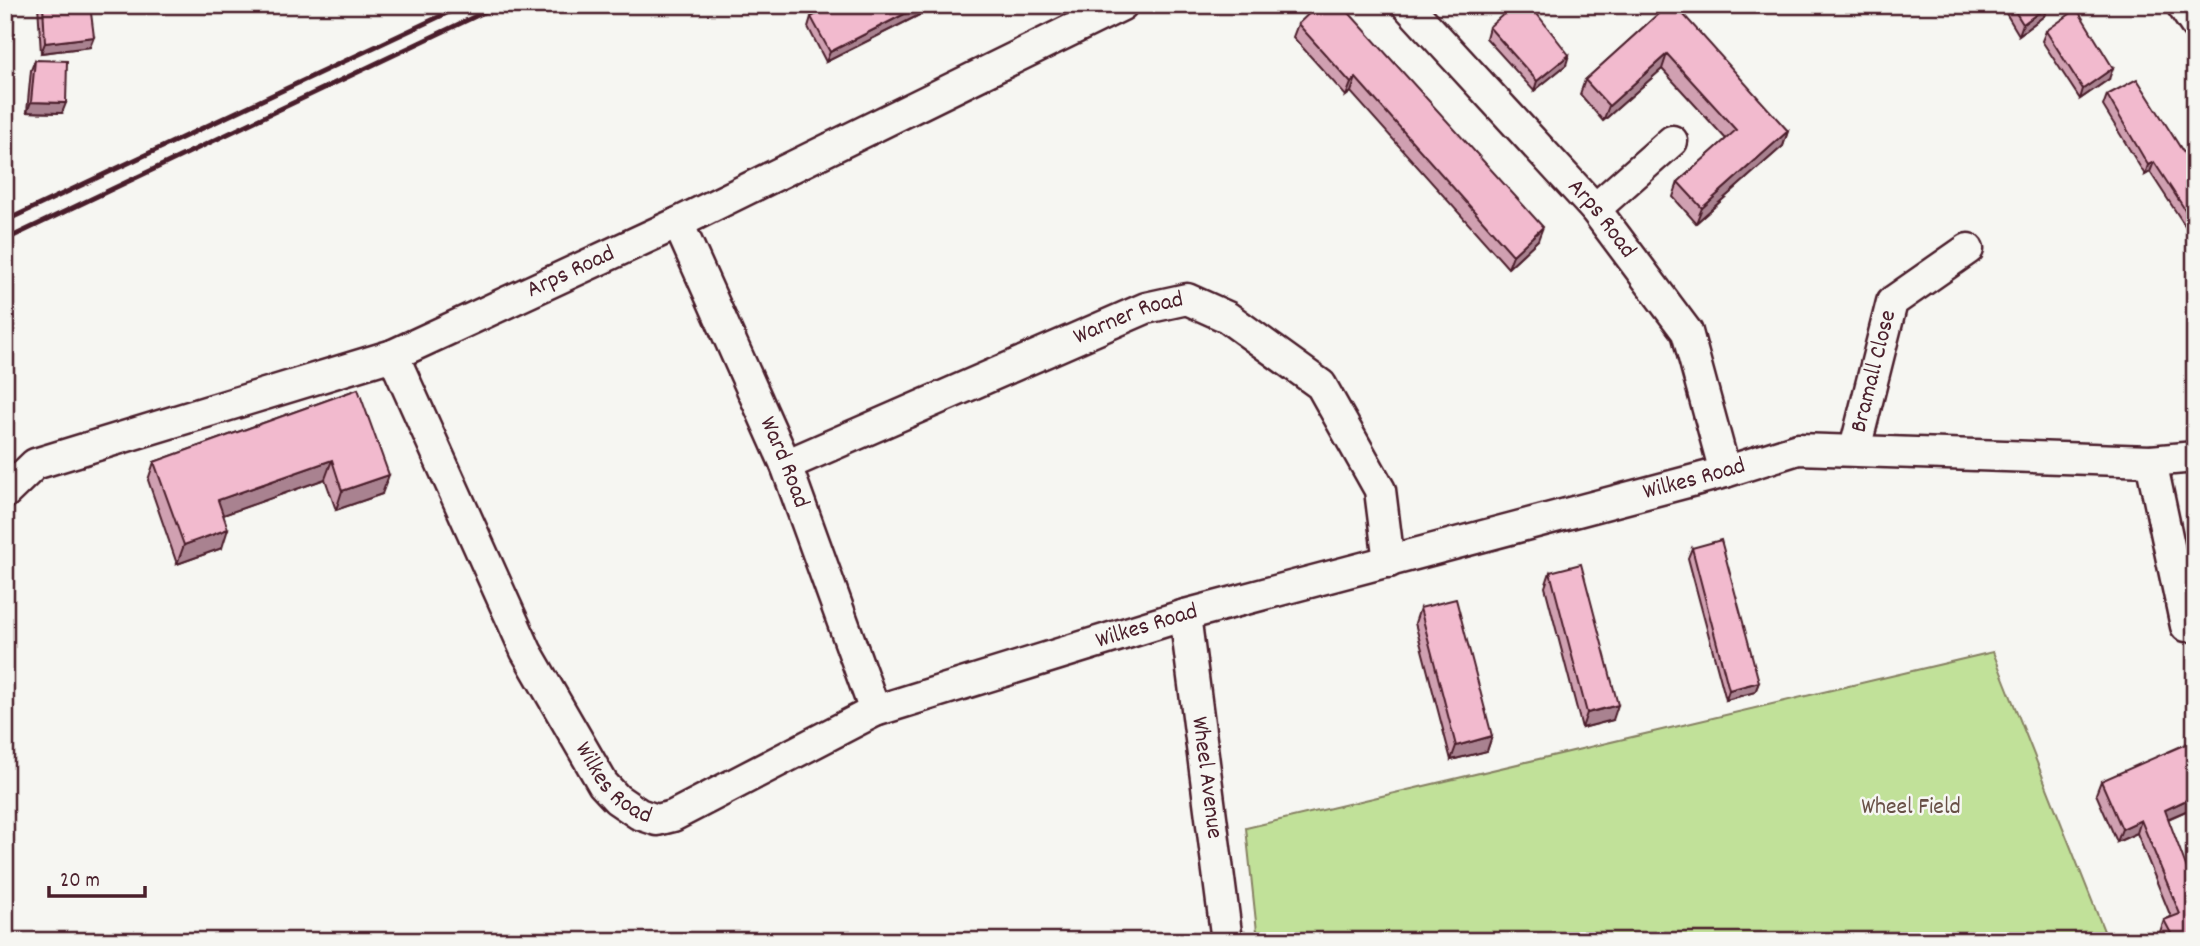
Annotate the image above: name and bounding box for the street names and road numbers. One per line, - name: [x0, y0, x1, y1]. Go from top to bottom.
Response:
- street label: Arps Road: [1559, 172, 1644, 266]
- street label: Arps Road: [521, 238, 621, 308]
- street label: Warner Road: [1068, 283, 1186, 354]
- street label: Bramall Close: [1843, 307, 1906, 436]
- street label: Ward Road: [750, 412, 817, 513]
- street label: Wilkes Road: [1639, 450, 1750, 510]
- street label: Wilkes Road: [1092, 595, 1201, 659]
- street label: Wheel Avenue: [1181, 715, 1231, 841]
- street label: Wilkes Road: [565, 736, 656, 834]

